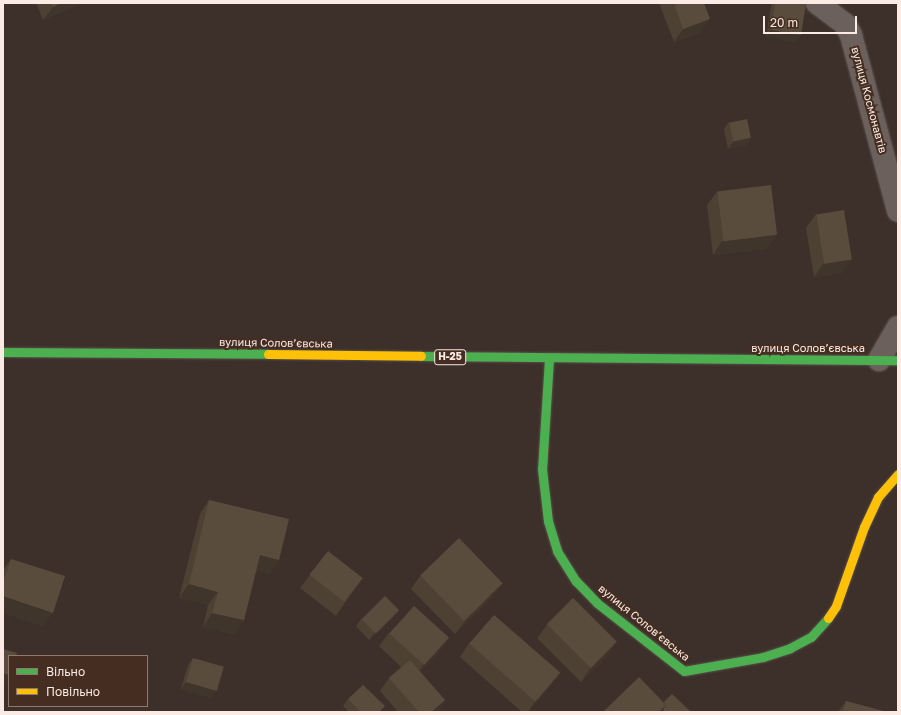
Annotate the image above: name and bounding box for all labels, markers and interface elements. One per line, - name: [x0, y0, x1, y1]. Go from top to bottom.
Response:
- scale bar: [765, 8, 859, 34]
- text: 20 m: [770, 15, 798, 30]
- street label: вулиця Космонавтів: [848, 46, 890, 154]
- street label: вулиця Соловʼєвська: [219, 335, 333, 351]
- street label: вулиця Соловʼєвська: [751, 341, 865, 355]
- road number: Н-25: [434, 349, 466, 365]
- street label: вулиця Соловʼєвська: [596, 582, 692, 664]
- legend: [8, 655, 148, 707]
- text: Вільно: [46, 664, 85, 679]
- text: Повільно: [46, 684, 100, 699]

